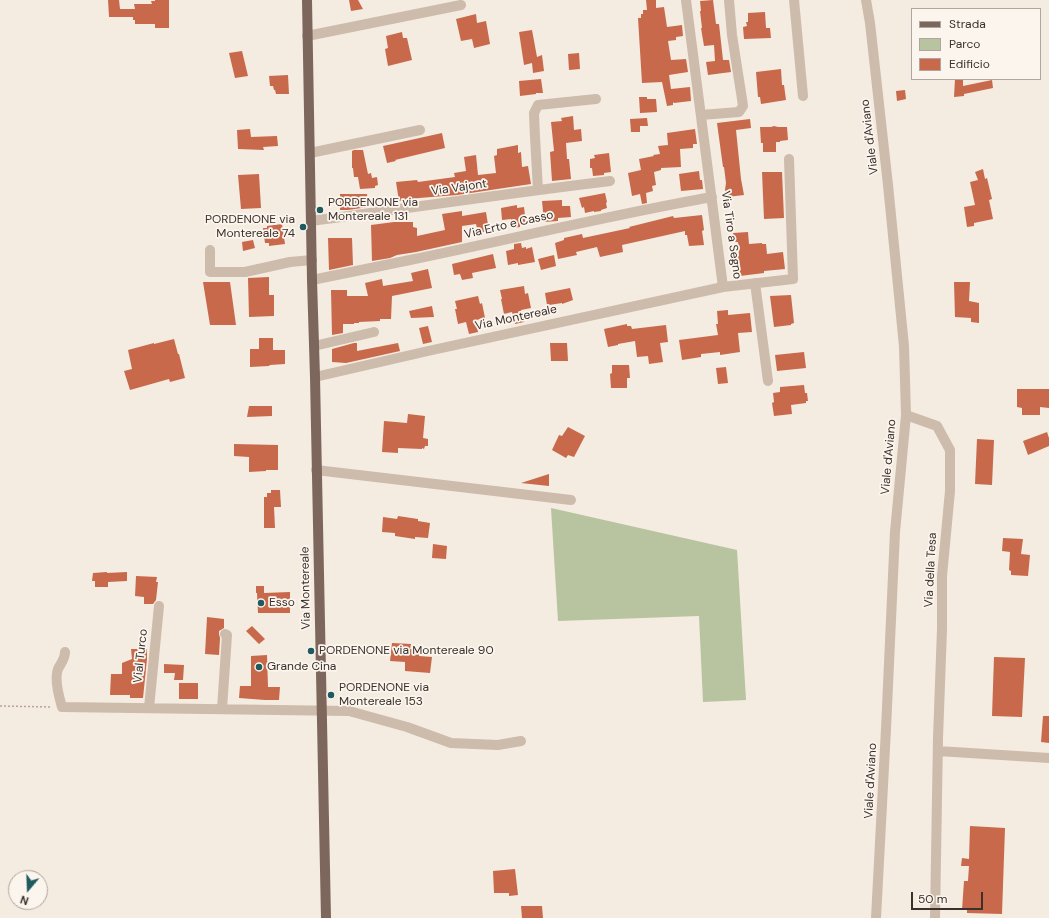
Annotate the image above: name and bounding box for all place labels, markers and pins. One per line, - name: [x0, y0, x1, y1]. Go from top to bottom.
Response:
- place label: PORDENONE via Montereale 131: [328, 196, 418, 224]
- marker: PORDENONE via Montereale 131: [315, 205, 325, 215]
- place label: PORDENONE via Montereale 74: [205, 213, 295, 241]
- marker: PORDENONE via Montereale 74: [298, 222, 308, 232]
- place label: Esso: [269, 596, 295, 610]
- marker: Esso: [256, 598, 266, 608]
- place label: PORDENONE via Montereale 90: [319, 644, 494, 658]
- marker: PORDENONE via Montereale 90: [306, 646, 316, 656]
- place label: Grande Cina: [267, 660, 336, 674]
- marker: Grande Cina: [254, 662, 264, 672]
- place label: PORDENONE via Montereale 153: [339, 681, 429, 709]
- marker: PORDENONE via Montereale 153: [326, 690, 336, 700]

